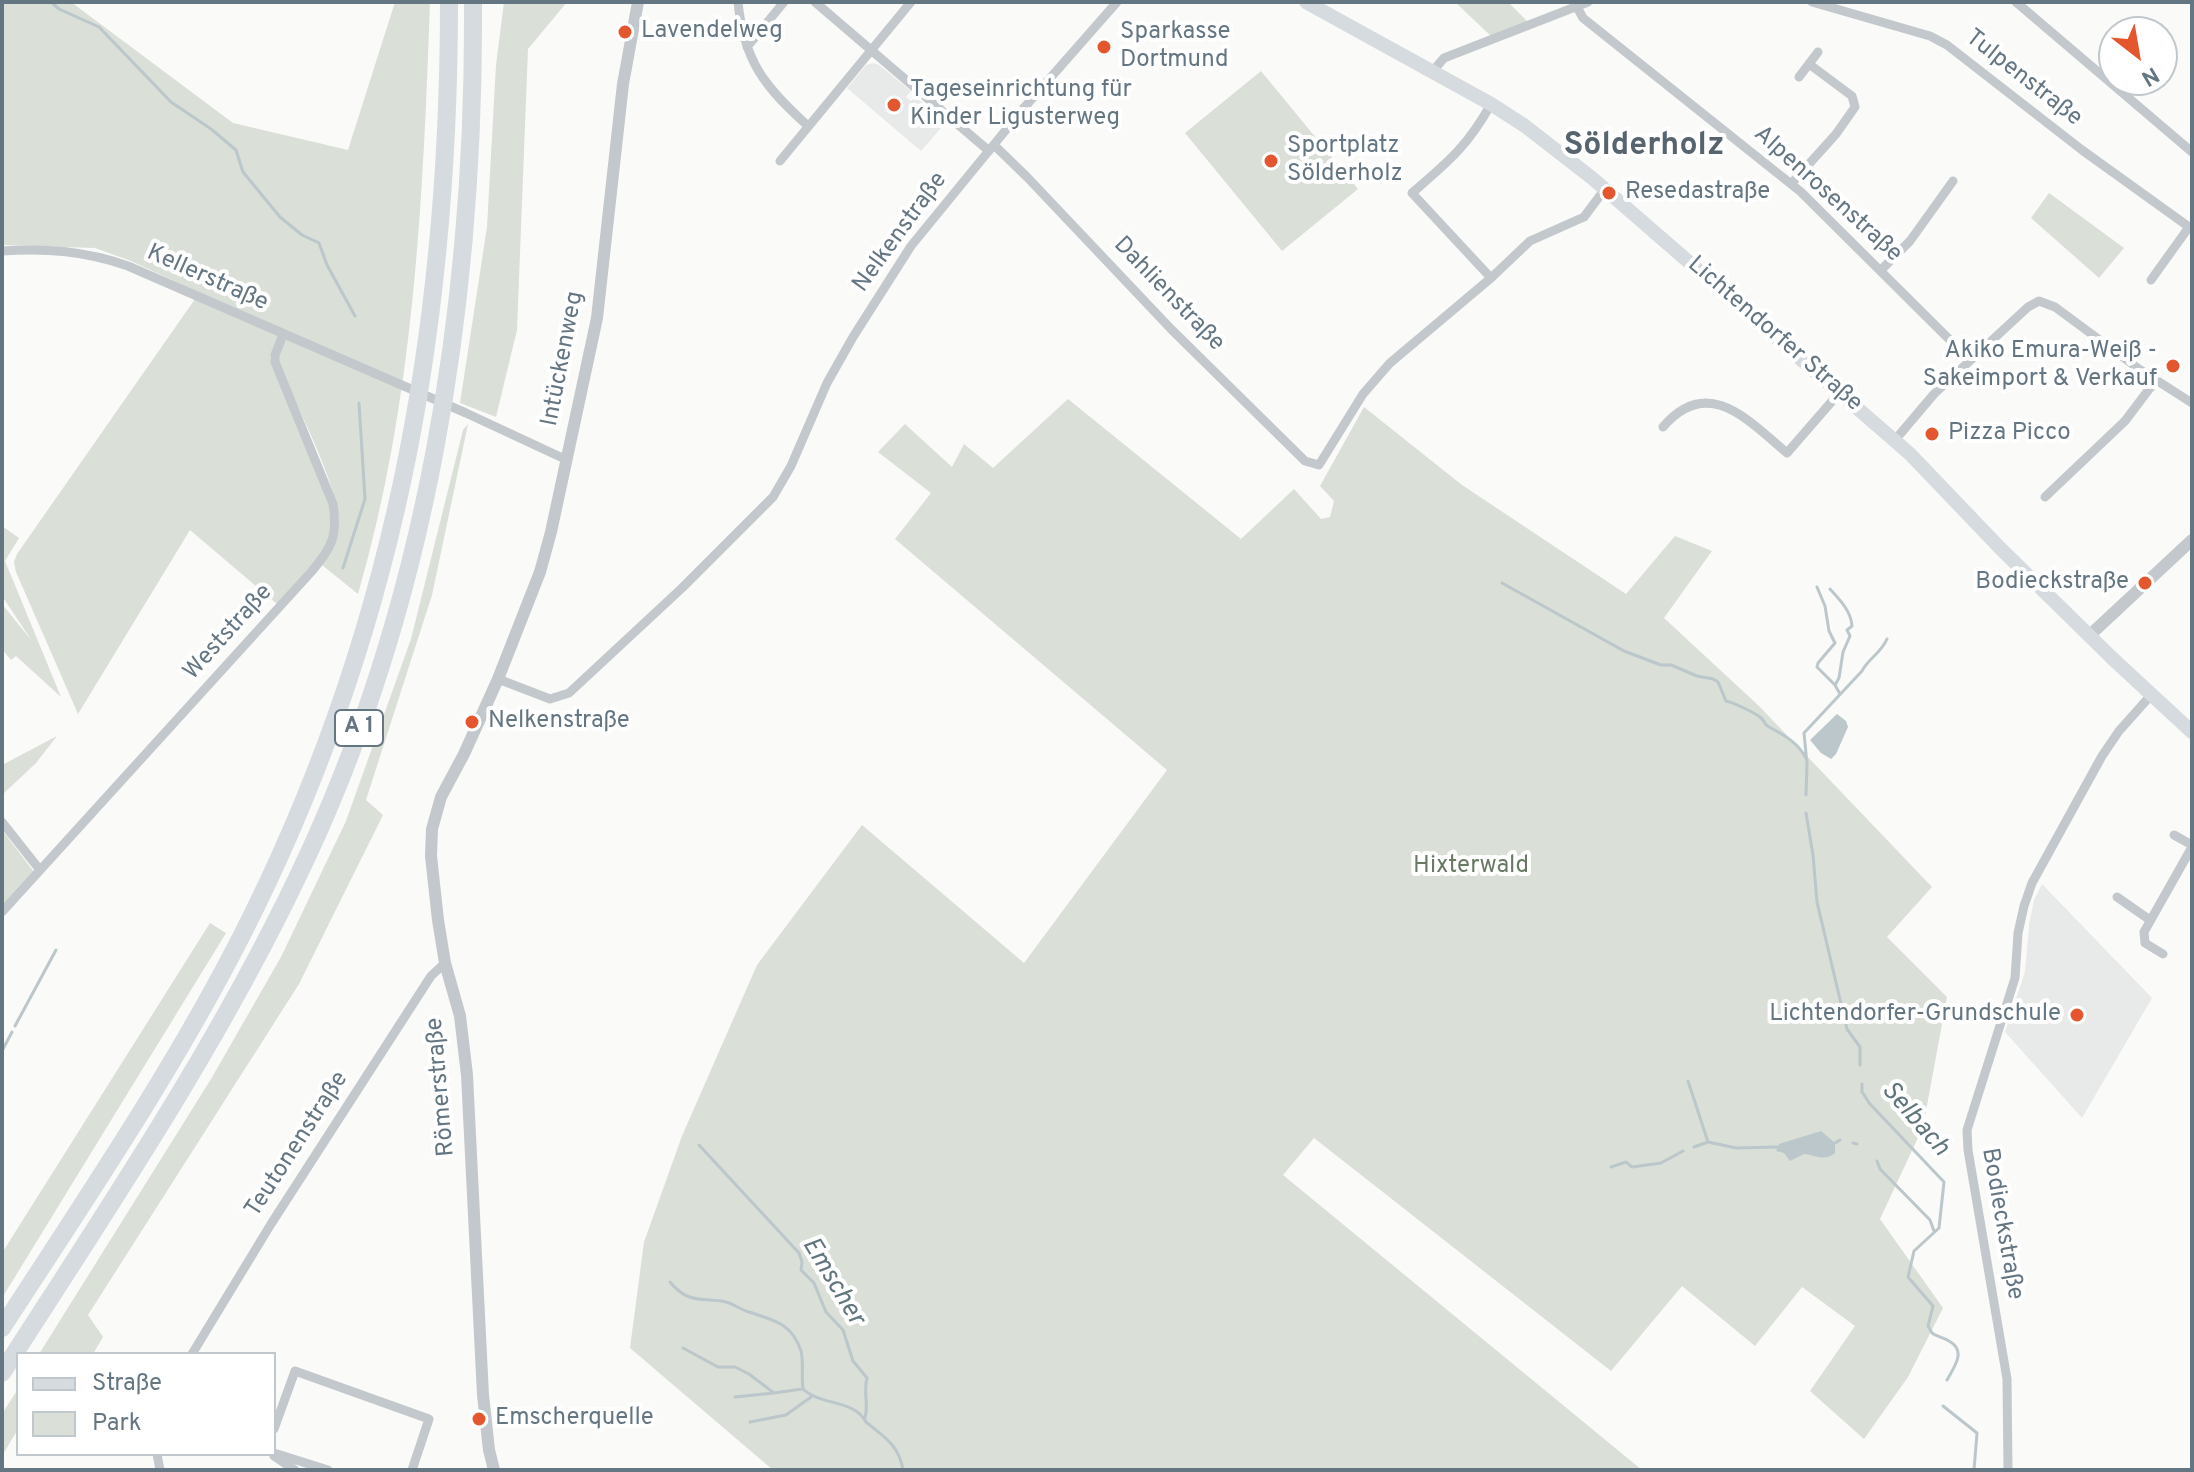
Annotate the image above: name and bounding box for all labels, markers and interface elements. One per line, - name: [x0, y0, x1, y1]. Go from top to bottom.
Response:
- north arrow: [2098, 16, 2178, 96]
- place label: Lavendelweg: [641, 18, 783, 46]
- place label: Sparkasse Dortmund: [1120, 19, 1230, 75]
- marker: Lavendelweg: [616, 23, 634, 41]
- street label: Tulpenstraße: [1959, 24, 2087, 134]
- marker: Sparkasse Dortmund: [1095, 38, 1113, 56]
- text: N: [2136, 60, 2163, 91]
- place label: Tageseinrichtung für Kinder Ligusterweg: [910, 77, 1132, 133]
- marker: Tageseinrichtung für Kinder Ligusterweg: [885, 96, 903, 114]
- street label: Alpenrosenstraße: [1747, 121, 1907, 269]
- district label: Sölderholz: [1564, 129, 1724, 167]
- place label: Sportplatz Sölderholz: [1287, 133, 1403, 189]
- marker: Sportplatz Sölderholz: [1262, 152, 1280, 170]
- street label: Nelkenstraße: [848, 167, 954, 299]
- place label: Resedastraße: [1625, 179, 1770, 207]
- marker: Resedastraße: [1600, 184, 1618, 202]
- street label: Dahlienstraße: [1106, 232, 1230, 358]
- street label: Kellerstraße: [142, 239, 272, 319]
- street label: Lichtendorfer Straße: [1681, 251, 1867, 419]
- street label: Intückenweg: [537, 289, 591, 429]
- place label: Akiko Emura-Weiß - Sakeimport & Verkauf: [1923, 338, 2157, 394]
- marker: Akiko Emura-Weiß - Sakeimport & Verkauf: [2164, 357, 2182, 375]
- place label: Pizza Picco: [1948, 420, 2071, 448]
- marker: Pizza Picco: [1923, 425, 1941, 443]
- place label: Bodieckstraße: [1975, 569, 2129, 597]
- marker: Bodieckstraße: [2136, 574, 2154, 592]
- street label: Weststraße: [178, 579, 280, 687]
- place label: Nelkenstraße: [488, 708, 630, 736]
- road number: A 1: [335, 710, 383, 746]
- marker: Nelkenstraße: [463, 713, 481, 731]
- park label: Hixterwald: [1413, 853, 1529, 881]
- place label: Lichtendorfer-Grundschule: [1769, 1001, 2061, 1029]
- marker: Lichtendorfer-Grundschule: [2068, 1006, 2086, 1024]
- street label: Römerstraße: [422, 1016, 462, 1158]
- street label: Teutonenstraße: [240, 1067, 356, 1223]
- water label: Selbach: [1873, 1076, 1955, 1164]
- street label: Bodieckstraße: [1973, 1146, 2029, 1302]
- water label: Emscher: [794, 1232, 870, 1332]
- legend: [16, 1352, 276, 1456]
- text: Straße: [92, 1369, 162, 1399]
- place label: Emscherquelle: [495, 1405, 654, 1433]
- text: Park: [92, 1409, 142, 1439]
- marker: Emscherquelle: [470, 1410, 488, 1428]

